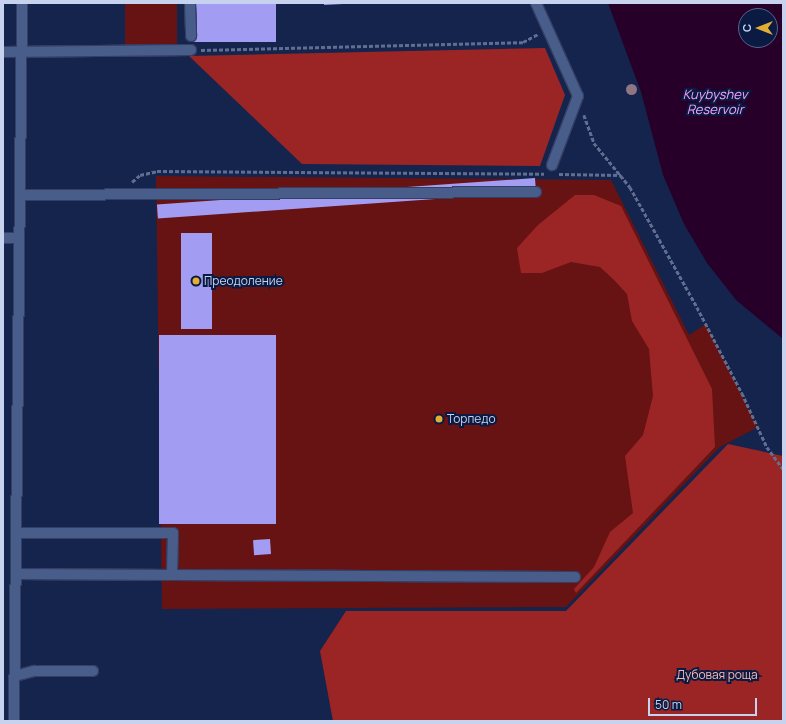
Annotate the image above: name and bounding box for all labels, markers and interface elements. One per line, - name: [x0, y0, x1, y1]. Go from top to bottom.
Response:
- north arrow: [738, 8, 778, 48]
- text: С: [739, 24, 754, 32]
- water label: Kuybyshev Reservoir: [683, 87, 747, 118]
- place label: Преодоление: [204, 274, 283, 288]
- marker: Преодоление: [191, 276, 201, 286]
- place label: Торпедо: [447, 412, 496, 426]
- marker: Торпедо: [434, 414, 444, 424]
- park label: Дубовая роща: [676, 668, 758, 682]
- scale bar: [650, 690, 759, 716]
- text: 50 m: [655, 696, 682, 713]

